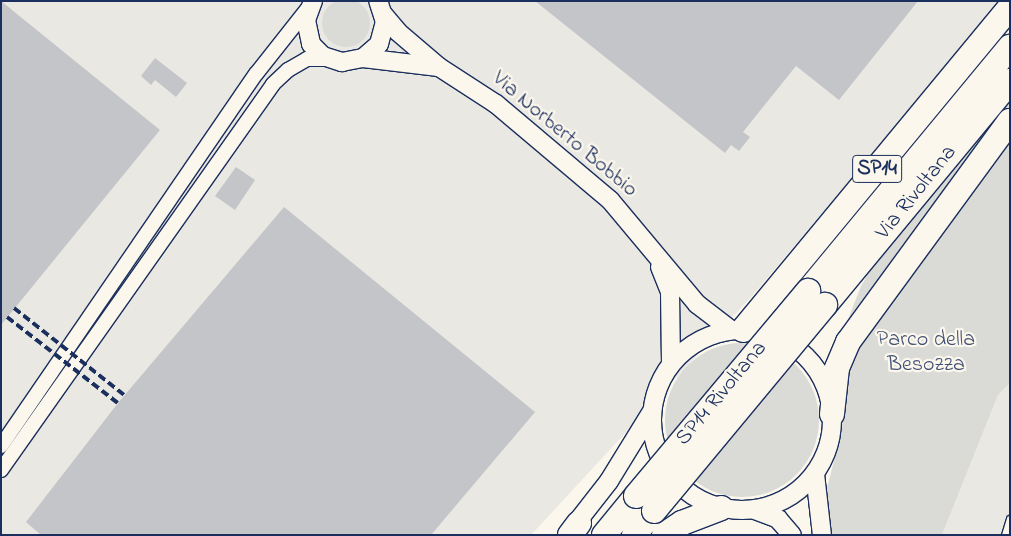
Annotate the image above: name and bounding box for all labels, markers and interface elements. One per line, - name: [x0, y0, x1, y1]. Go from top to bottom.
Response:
- street label: Via Norberto Bobbio: [486, 66, 642, 204]
- street label: Via Rivoltana: [871, 140, 963, 246]
- road number: SP14: [852, 150, 902, 188]
- park label: Parco della Besozza: [877, 327, 975, 378]
- street label: SP14 Rivoltana: [671, 336, 773, 452]

